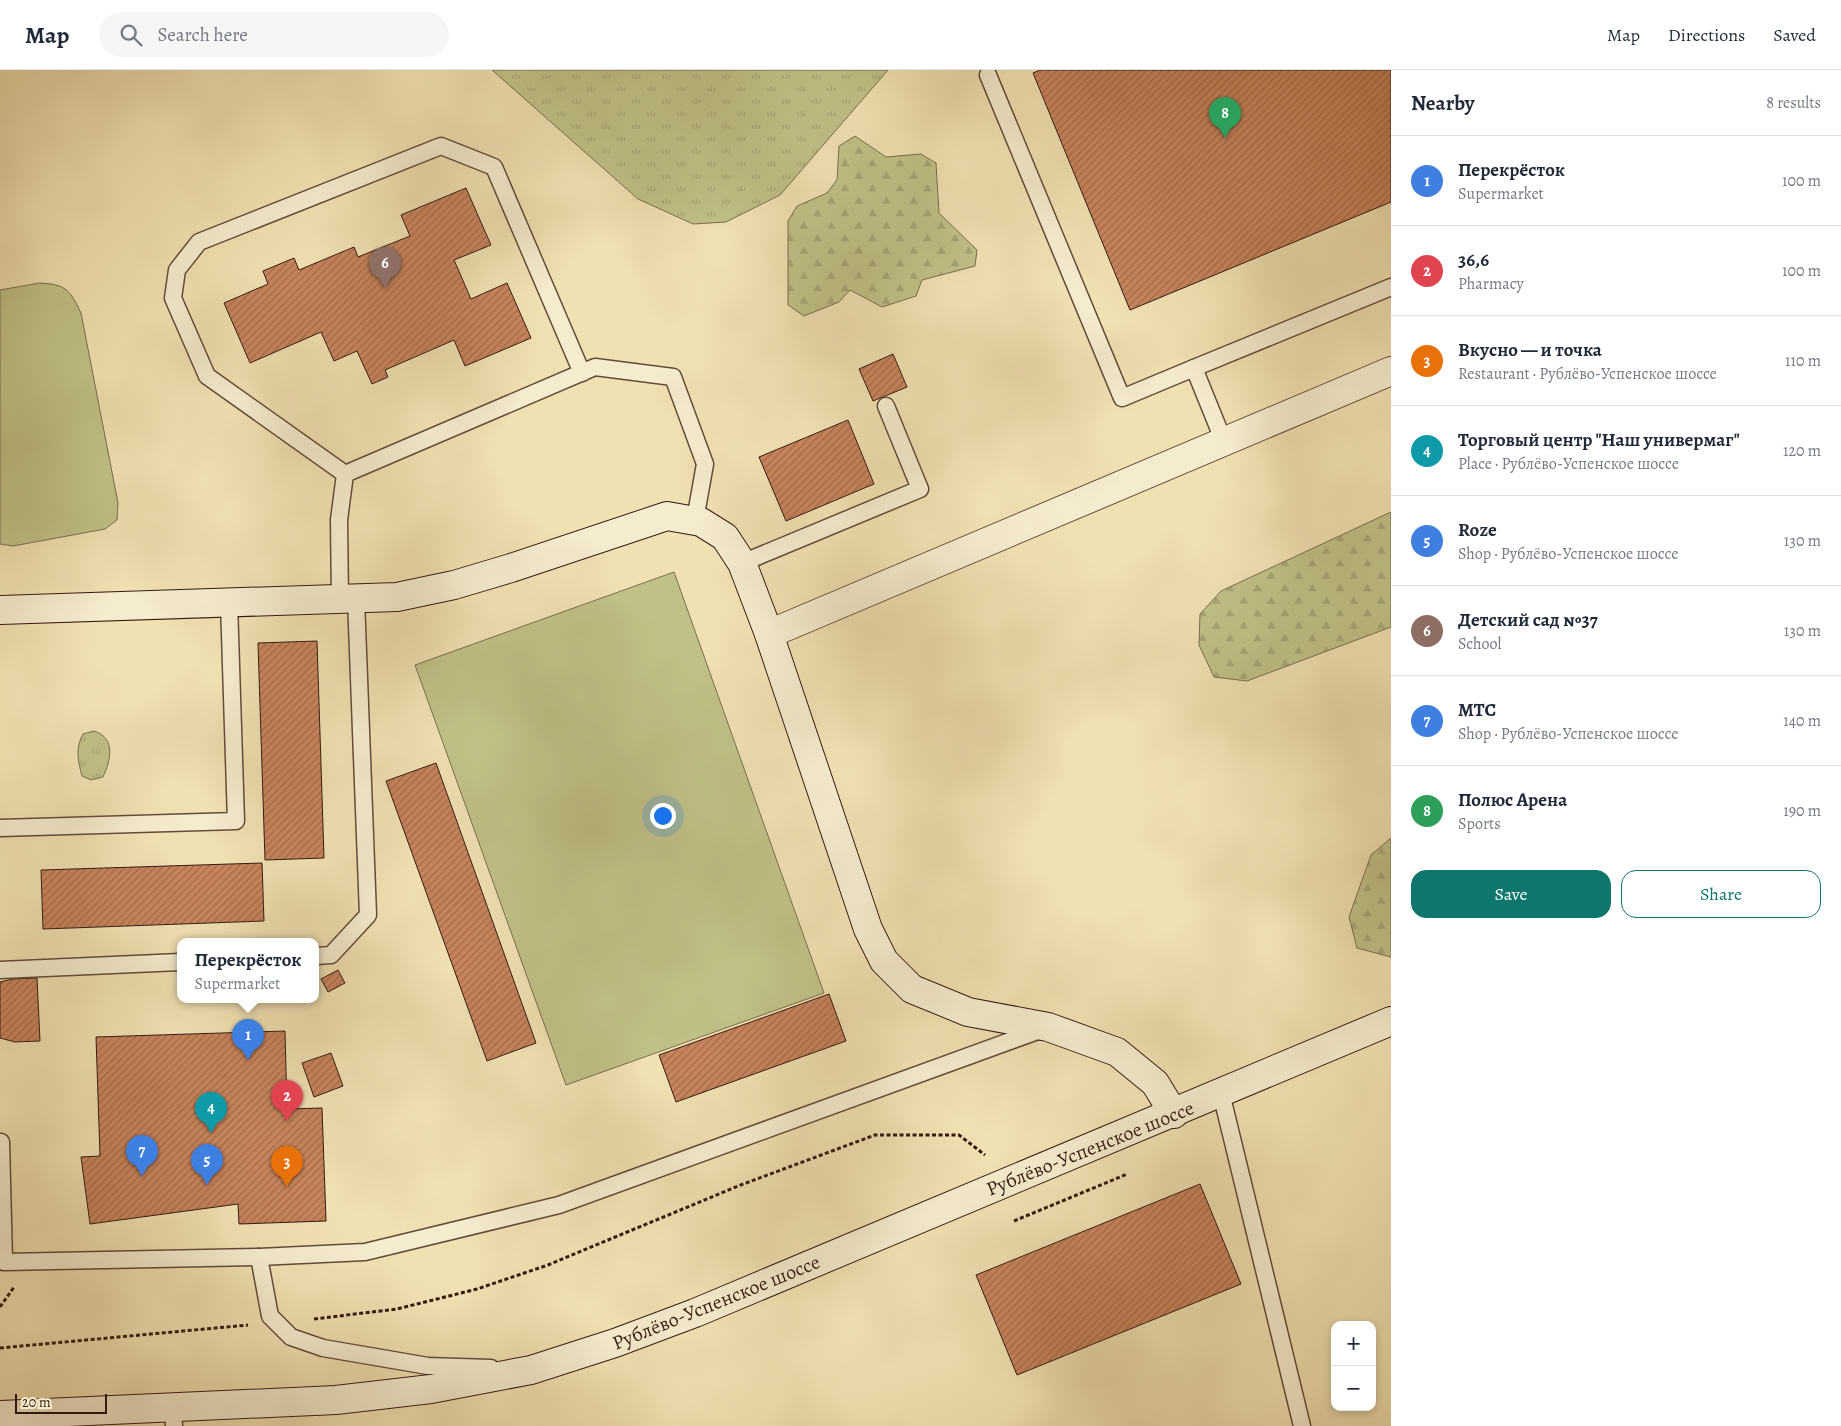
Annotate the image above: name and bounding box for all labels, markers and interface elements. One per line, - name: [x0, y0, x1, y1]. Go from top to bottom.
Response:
- search box: [99, 12, 449, 57]
- text: Map: [25, 19, 69, 51]
- icon: search: [117, 21, 145, 49]
- text: Search here: [157, 22, 248, 48]
- text: Map: [1607, 23, 1640, 47]
- text: Directions: [1668, 23, 1745, 47]
- text: Saved: [1773, 23, 1816, 47]
- text: Nearby: [1411, 89, 1474, 117]
- text: 8 results: [1766, 92, 1821, 114]
- pin: 8: [1209, 97, 1241, 138]
- text: Перекрёсток: [1458, 157, 1565, 183]
- text: 1: [1424, 170, 1430, 192]
- text: 100 m: [1782, 170, 1821, 192]
- text: Supermarket: [1458, 183, 1544, 205]
- pin: 6: [369, 247, 401, 288]
- text: 36,6: [1458, 247, 1489, 273]
- text: 2: [1423, 260, 1431, 282]
- text: 100 m: [1782, 260, 1821, 282]
- text: Pharmacy: [1458, 273, 1524, 295]
- text: Вкусно — и точка: [1458, 337, 1602, 363]
- text: 3: [1424, 350, 1430, 372]
- text: 110 m: [1785, 350, 1821, 372]
- text: Restaurant · Рублёво-Успенское шоссе: [1458, 363, 1717, 385]
- text: Торговый центр "Наш универмаг": [1458, 427, 1740, 453]
- text: 4: [1423, 440, 1431, 462]
- text: 120 m: [1783, 440, 1821, 462]
- text: Place · Рублёво-Успенское шоссе: [1458, 453, 1679, 475]
- text: Roze: [1458, 517, 1497, 543]
- text: 5: [1424, 530, 1430, 552]
- text: 130 m: [1784, 530, 1821, 552]
- text: Shop · Рублёво-Успенское шоссе: [1458, 543, 1678, 565]
- text: Детский сад №37: [1458, 607, 1598, 633]
- text: 6: [1423, 620, 1431, 642]
- text: 130 m: [1784, 620, 1821, 642]
- text: School: [1458, 633, 1501, 655]
- text: МТС: [1458, 697, 1496, 723]
- text: 7: [1424, 710, 1430, 732]
- text: 140 m: [1783, 710, 1821, 732]
- text: Shop · Рублёво-Успенское шоссе: [1458, 723, 1678, 745]
- text: Полюс Арена: [1458, 787, 1567, 813]
- text: 8: [1423, 800, 1431, 822]
- text: 190 m: [1783, 800, 1821, 822]
- your location: [650, 803, 676, 829]
- text: Sports: [1458, 813, 1501, 835]
- button: Save: [1411, 870, 1611, 918]
- button: Share: [1621, 870, 1821, 918]
- popup: [177, 938, 319, 1003]
- text: Перекрёсток: [194, 947, 302, 973]
- text: Supermarket: [194, 973, 280, 995]
- pin: 1: [232, 1019, 264, 1060]
- pin: 2: [271, 1080, 303, 1121]
- pin: 4: [195, 1092, 227, 1133]
- street label: Рублёво-Успенское шоссе: [982, 1094, 1198, 1203]
- pin: 7: [126, 1135, 158, 1176]
- pin: 5: [191, 1144, 223, 1185]
- pin: 3: [271, 1146, 303, 1187]
- street label: Рублёво-Успенское шоссе: [608, 1248, 824, 1357]
- map controls: [1331, 1321, 1376, 1411]
- button: +: [1331, 1321, 1376, 1366]
- button: −: [1331, 1366, 1376, 1411]
- scale bar: [15, 1391, 108, 1414]
- text: 20 m: [22, 1393, 51, 1412]

